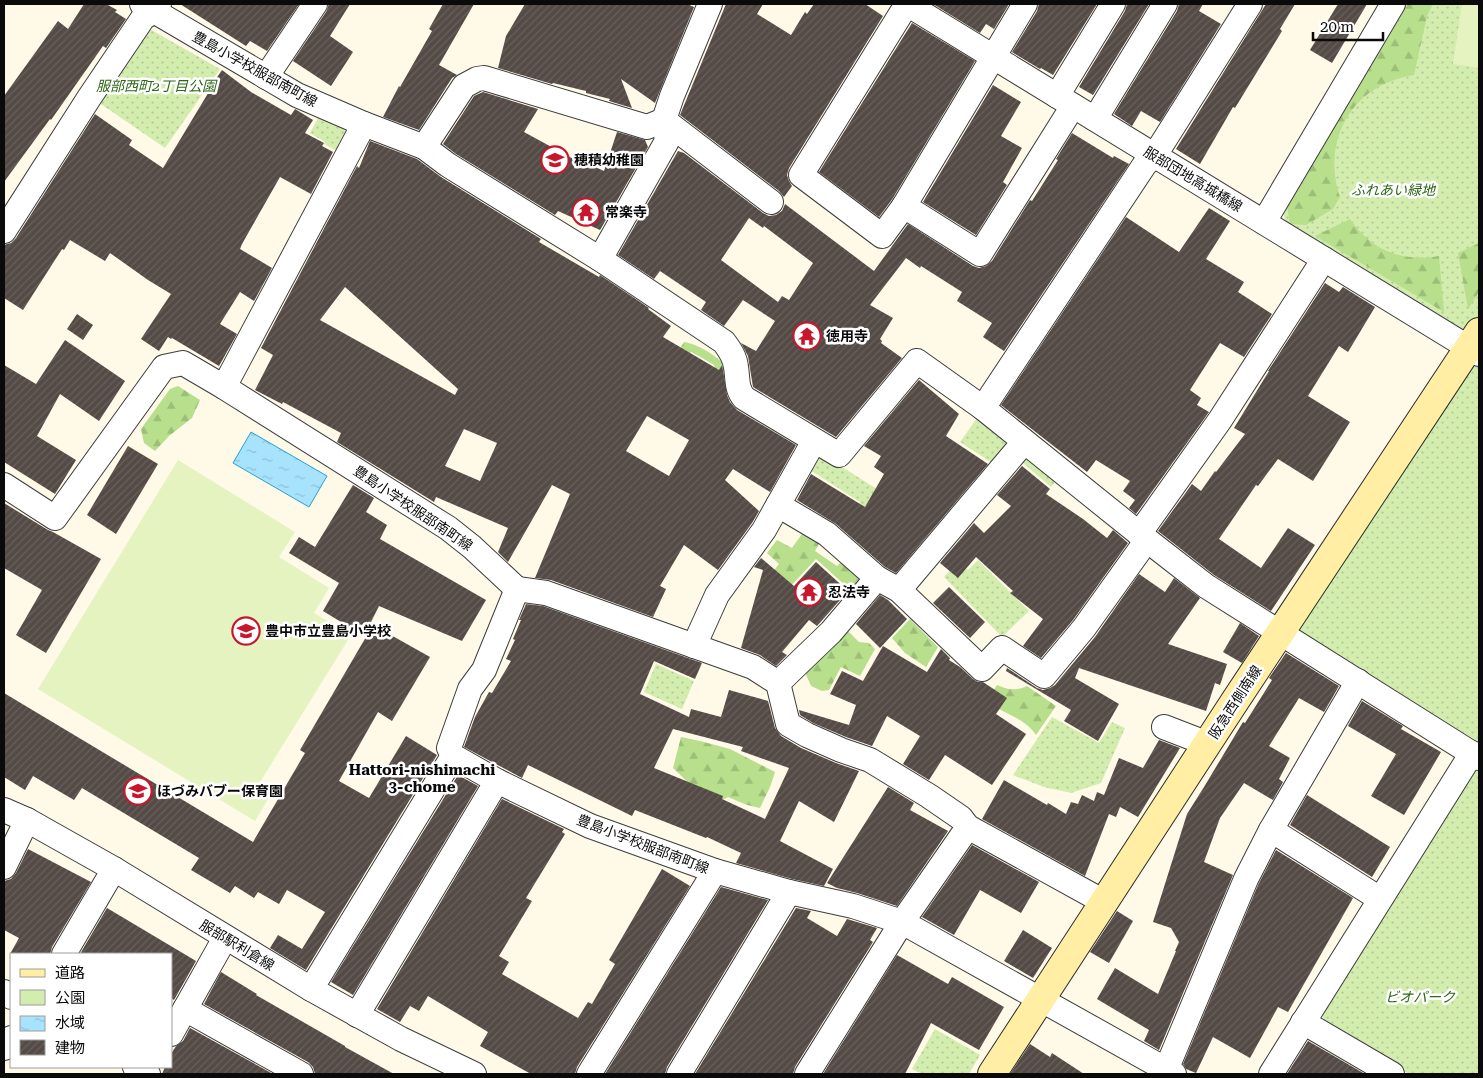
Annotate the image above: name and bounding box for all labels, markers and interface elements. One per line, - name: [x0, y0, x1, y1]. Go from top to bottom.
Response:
- scale bar: [1313, 10, 1383, 42]
- text: 20 m: [1320, 18, 1355, 36]
- street label: 豊島小学校服部南町線: [190, 28, 320, 110]
- park label: 服部西町2丁目公園: [96, 78, 218, 94]
- street label: 服部団地高城橋線: [1141, 143, 1245, 215]
- school or university icon: 穂積幼稚園: [540, 145, 570, 175]
- place label: 穂積幼稚園: [574, 152, 644, 168]
- park label: ふれあい緑地: [1351, 182, 1437, 198]
- temple icon: 常楽寺: [571, 197, 601, 227]
- place label: 常楽寺: [605, 204, 647, 220]
- temple icon: 徳用寺: [792, 321, 822, 351]
- place label: 徳用寺: [826, 328, 868, 344]
- street label: 豊島小学校服部南町線: [350, 462, 476, 554]
- temple icon: 忍法寺: [794, 577, 824, 607]
- place label: 忍法寺: [828, 584, 870, 600]
- school or university icon: 豊中市立豊島小学校: [231, 616, 261, 646]
- place label: 豊中市立豊島小学校: [265, 623, 391, 639]
- street label: 阪急西側南線: [1205, 662, 1265, 742]
- district label: Hattori-nishimachi 3-chome: [349, 761, 495, 796]
- school or university icon: ほづみバブー保育園: [123, 776, 153, 806]
- place label: ほづみバブー保育園: [157, 783, 283, 799]
- street label: 豊島小学校服部南町線: [575, 811, 711, 877]
- street label: 服部駅利倉線: [197, 917, 277, 973]
- legend: [10, 953, 172, 1068]
- text: 道路: [55, 964, 85, 982]
- text: 公園: [55, 989, 85, 1007]
- park label: ビオパーク: [1385, 989, 1456, 1005]
- text: 水域: [55, 1014, 85, 1032]
- text: 建物: [55, 1039, 85, 1057]

